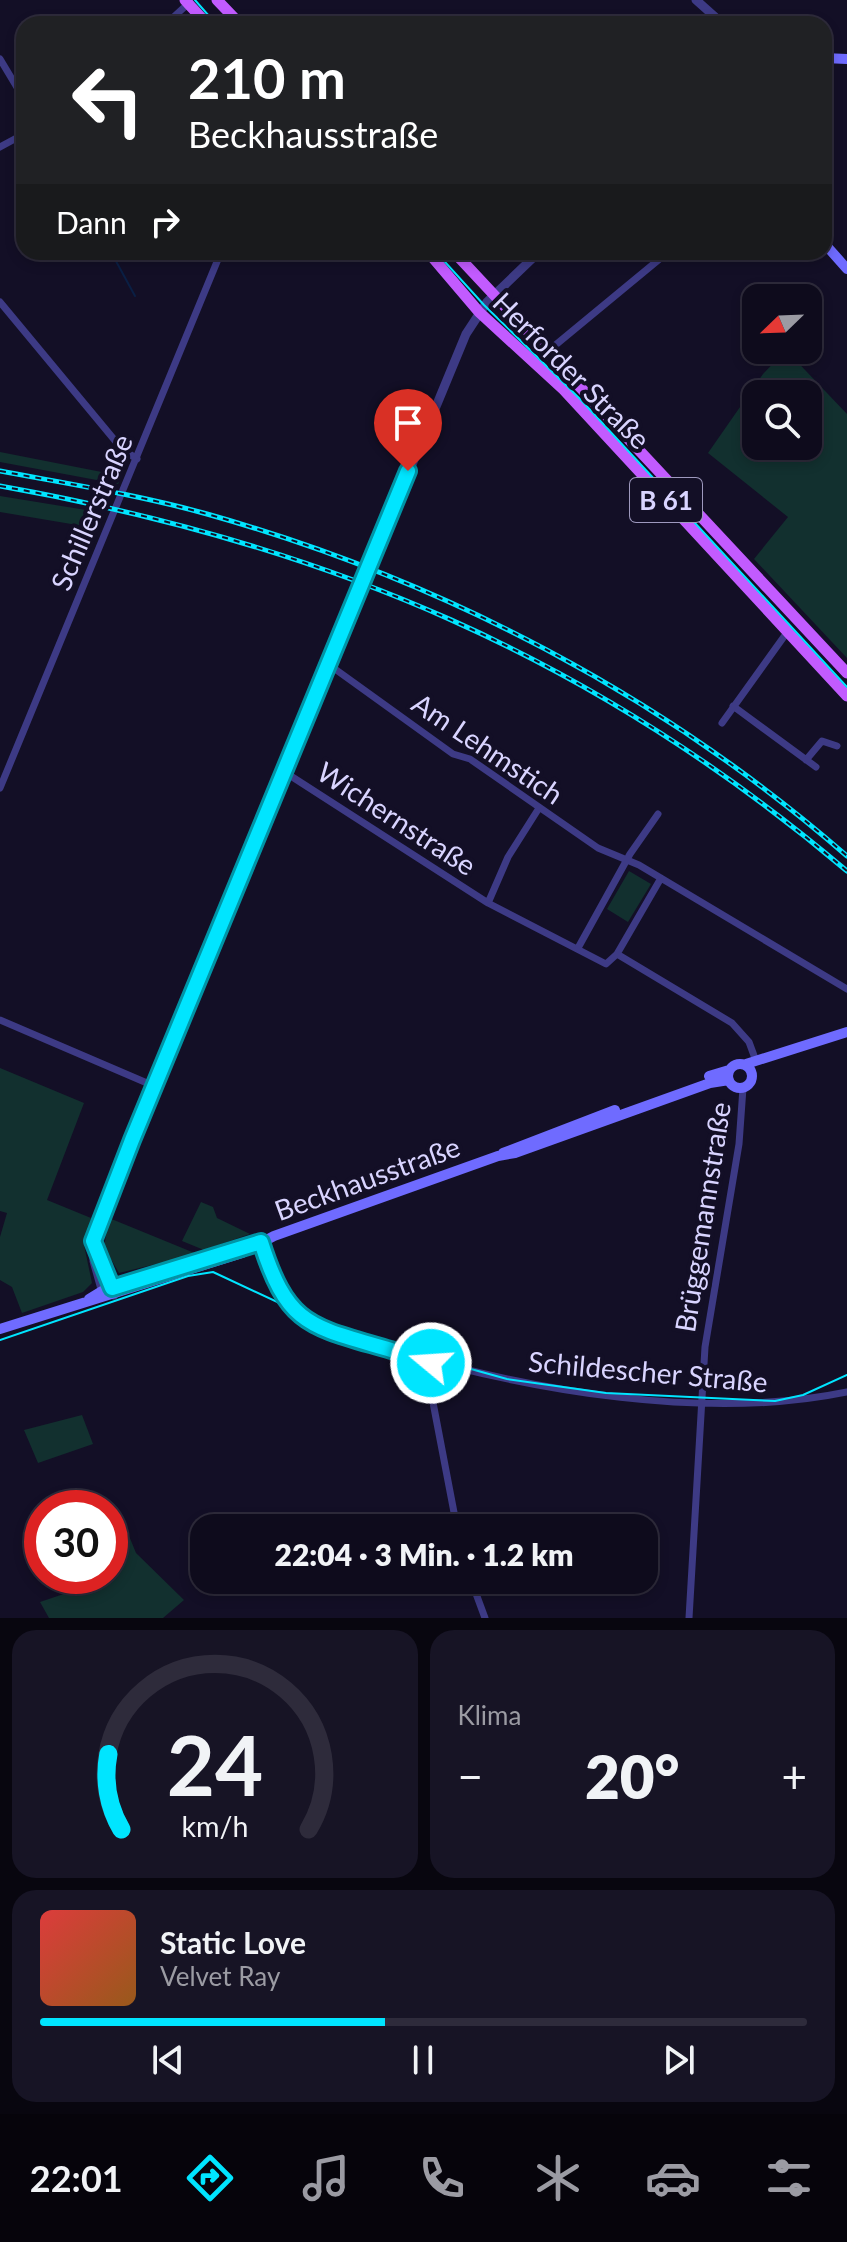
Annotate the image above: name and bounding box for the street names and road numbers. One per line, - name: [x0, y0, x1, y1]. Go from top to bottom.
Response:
- street label: Herforder Straße: [487, 285, 657, 455]
- street label: Schillerstraße: [43, 429, 139, 595]
- road number: B 61: [630, 478, 702, 522]
- street label: Am Lehmstich: [406, 685, 570, 811]
- street label: Wichernstraße: [311, 754, 483, 882]
- street label: Brüggemannstraße: [667, 1100, 737, 1334]
- street label: Beckhausstraße: [270, 1129, 464, 1227]
- street label: Schildescher Straße: [527, 1344, 769, 1398]

